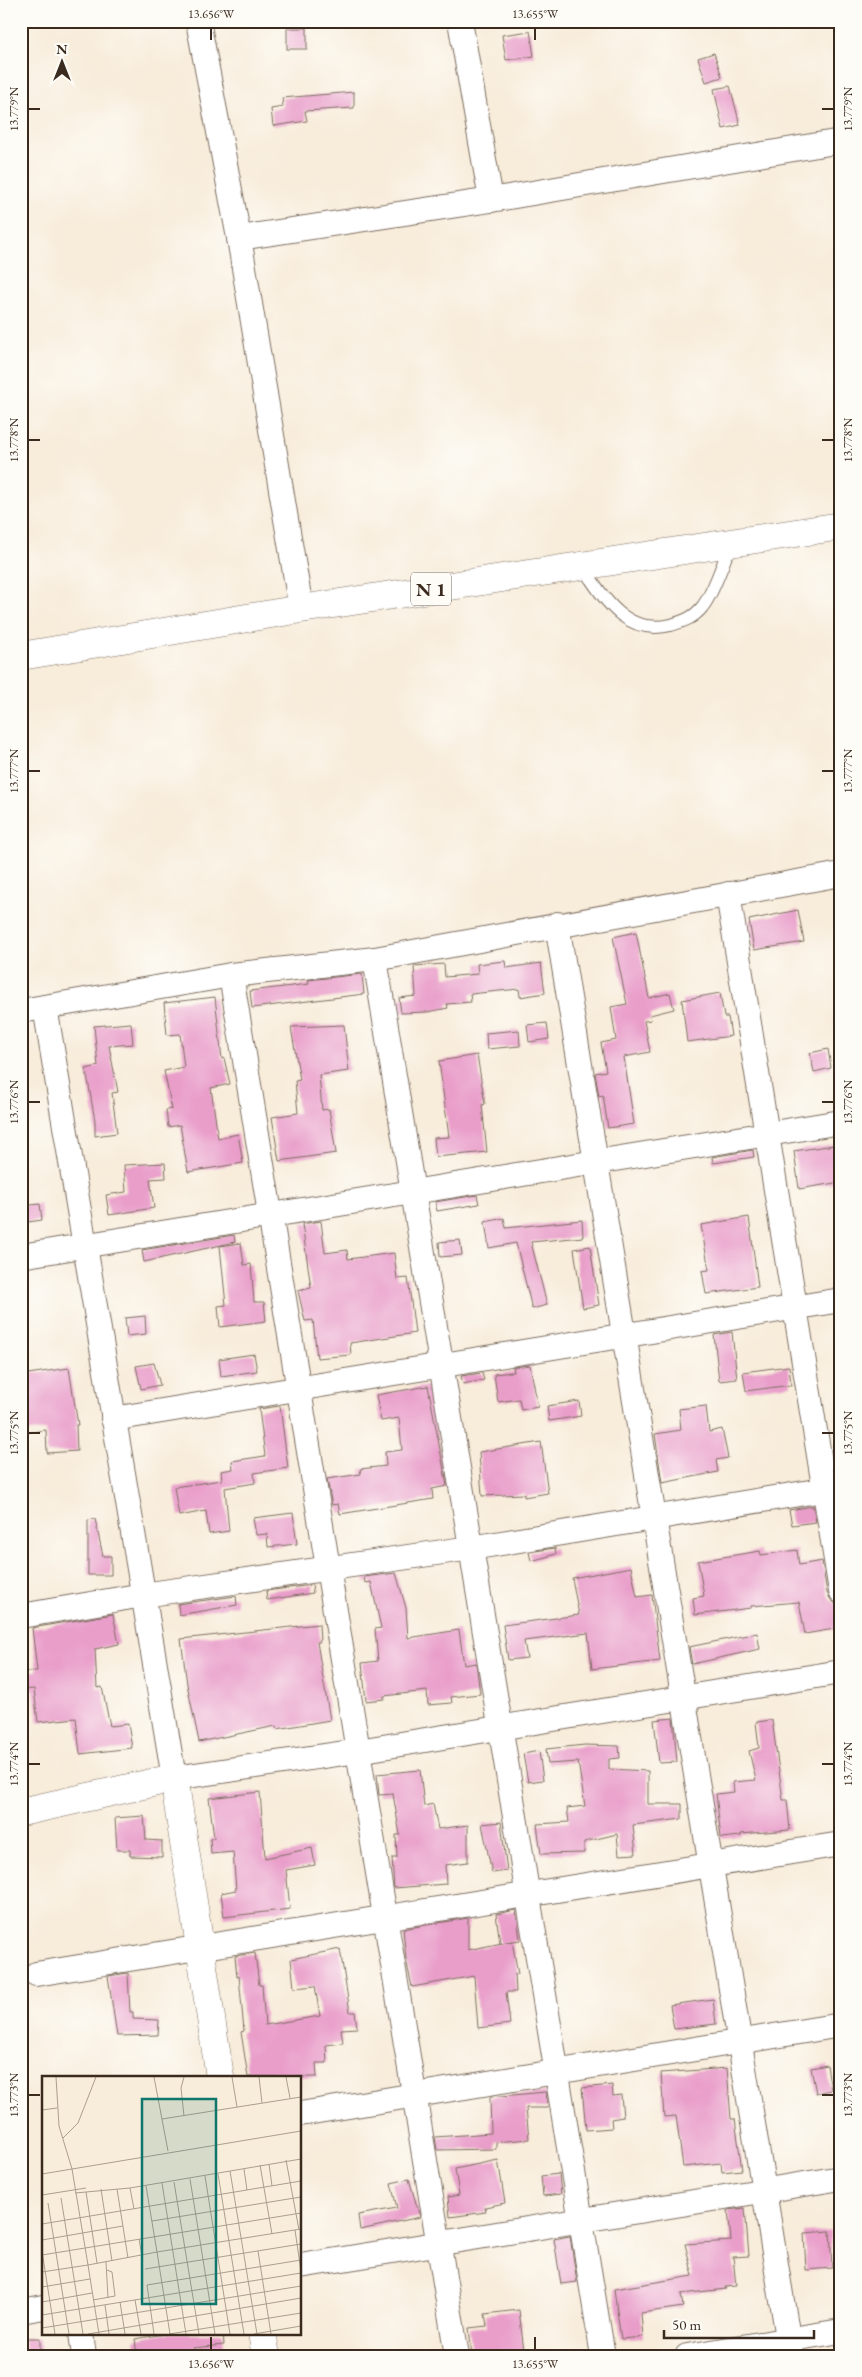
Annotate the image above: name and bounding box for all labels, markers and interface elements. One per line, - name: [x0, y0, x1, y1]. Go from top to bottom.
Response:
- text: 13.656°W: [188, 6, 235, 22]
- text: 13.655°W: [512, 6, 559, 22]
- north arrow: [38, 38, 88, 88]
- text: N: [56, 40, 68, 58]
- text: 13.779°N: [6, 86, 22, 131]
- text: 13.779°N: [840, 86, 856, 131]
- text: 13.778°N: [6, 417, 22, 462]
- text: 13.778°N: [840, 417, 856, 462]
- road number: N 1: [411, 572, 451, 606]
- text: 13.777°N: [6, 748, 22, 793]
- text: 13.777°N: [840, 748, 856, 793]
- text: 13.776°N: [6, 1079, 22, 1124]
- text: 13.776°N: [840, 1079, 856, 1124]
- text: 13.775°N: [6, 1410, 22, 1455]
- text: 13.775°N: [840, 1410, 856, 1455]
- text: 13.774°N: [6, 1741, 22, 1786]
- text: 13.774°N: [840, 1741, 856, 1786]
- text: 13.773°N: [6, 2072, 22, 2117]
- text: 13.773°N: [840, 2072, 856, 2117]
- inset map: [42, 2076, 301, 2334]
- scale bar: [664, 2307, 814, 2339]
- text: 50 m: [672, 2315, 701, 2334]
- text: 13.656°W: [188, 2356, 235, 2372]
- text: 13.655°W: [512, 2356, 559, 2372]

